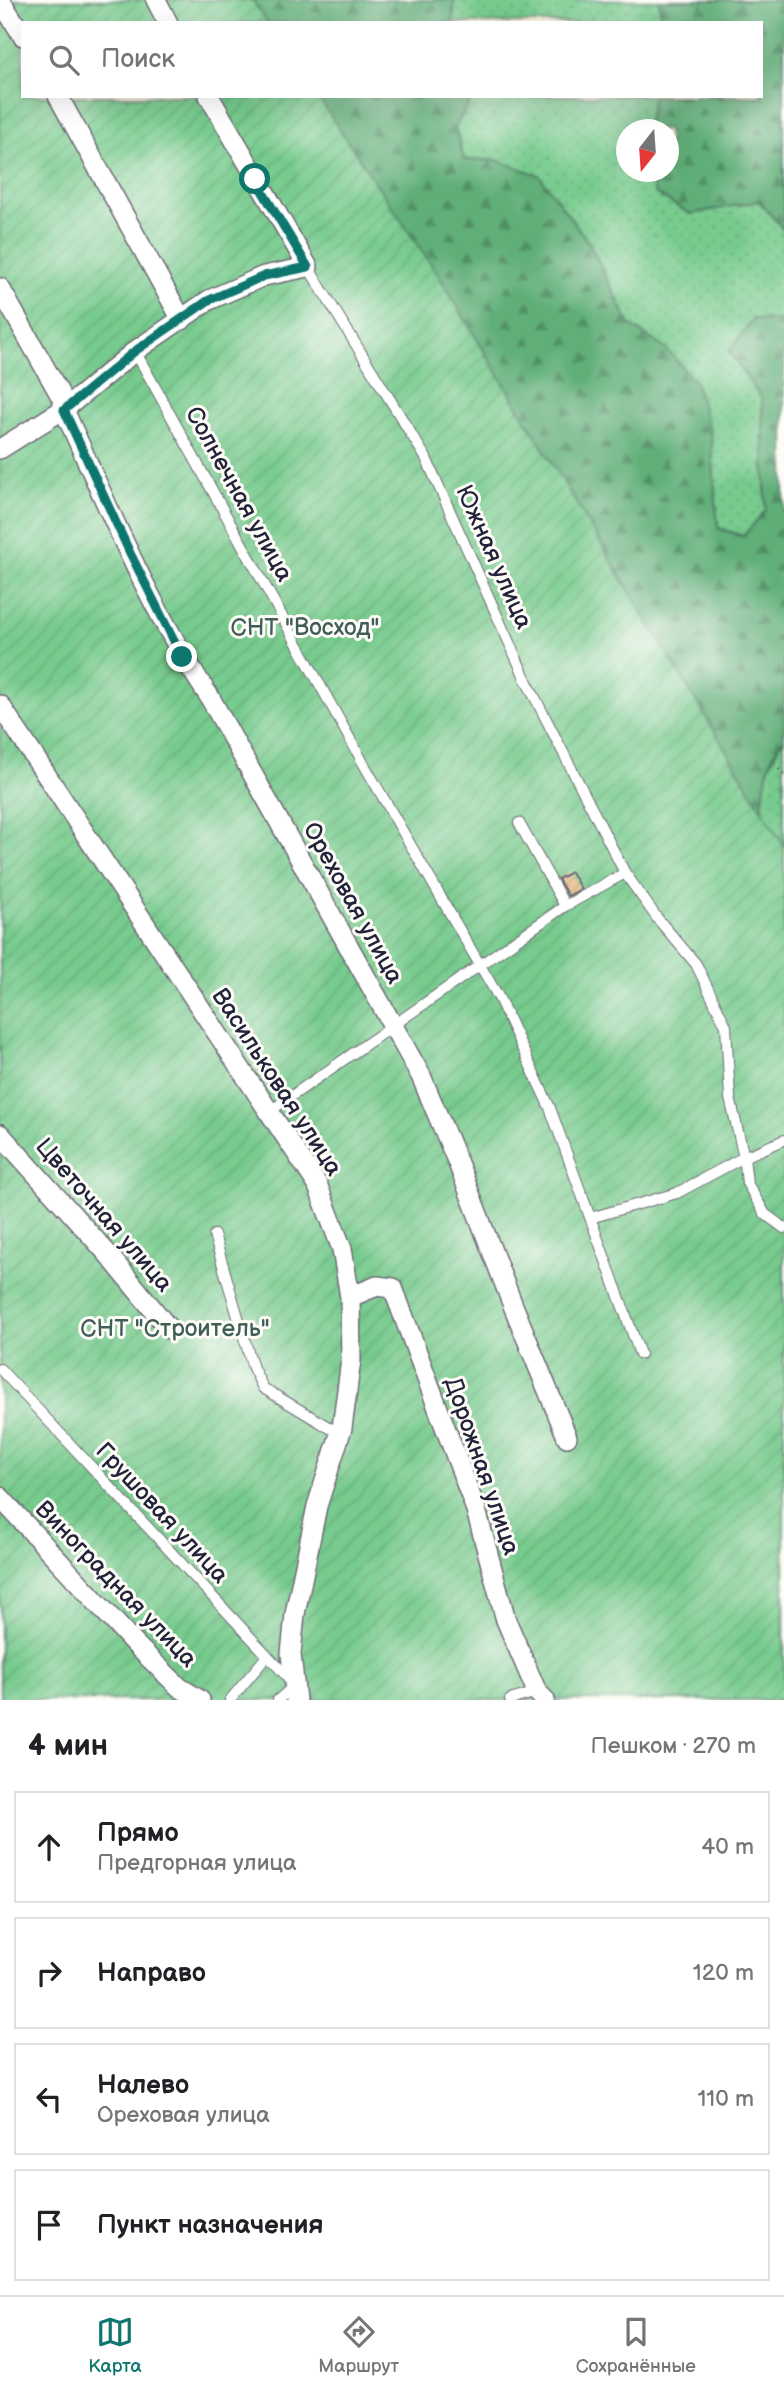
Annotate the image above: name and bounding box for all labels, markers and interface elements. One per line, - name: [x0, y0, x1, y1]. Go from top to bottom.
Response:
- search box: [21, 21, 763, 98]
- icon: search: [45, 41, 83, 79]
- text: Поиск: [101, 44, 175, 75]
- north arrow: [616, 119, 679, 182]
- route start: [239, 163, 270, 194]
- street label: Солнечная улица: [179, 401, 299, 587]
- street label: Южная улица: [449, 481, 539, 633]
- park label: СНТ "Восход": [231, 613, 380, 642]
- route end: [166, 641, 197, 672]
- street label: Ореховая улица: [297, 817, 409, 989]
- street label: Васильковая улица: [205, 983, 349, 1181]
- street label: Цветочная улица: [29, 1132, 179, 1298]
- park label: СНТ "Строитель": [80, 1314, 270, 1343]
- street label: Дорожная улица: [438, 1373, 526, 1559]
- street label: Грушовая улица: [89, 1437, 235, 1589]
- street label: Виноградная улица: [29, 1495, 203, 1673]
- text: 4 мин: [28, 1728, 108, 1764]
- text: Пешком · 270 m: [591, 1732, 756, 1760]
- text: Прямо: [97, 1818, 179, 1849]
- icon: ahead: [30, 1828, 68, 1866]
- text: 40 m: [701, 1833, 754, 1861]
- text: Предгорная улица: [97, 1849, 297, 1877]
- icon: right: [30, 1954, 68, 1992]
- text: Направо: [97, 1958, 206, 1989]
- text: 120 m: [693, 1959, 754, 1987]
- text: Налево: [97, 2070, 189, 2101]
- icon: left: [30, 2080, 68, 2118]
- text: 110 m: [697, 2085, 754, 2113]
- text: Ореховая улица: [97, 2101, 270, 2129]
- icon: arrive: [30, 2206, 68, 2244]
- text: Пункт назначения: [97, 2210, 323, 2241]
- tab: Карта: [88, 2313, 142, 2378]
- tab: Маршрут: [318, 2313, 399, 2378]
- tab: Сохранённые: [576, 2313, 696, 2378]

